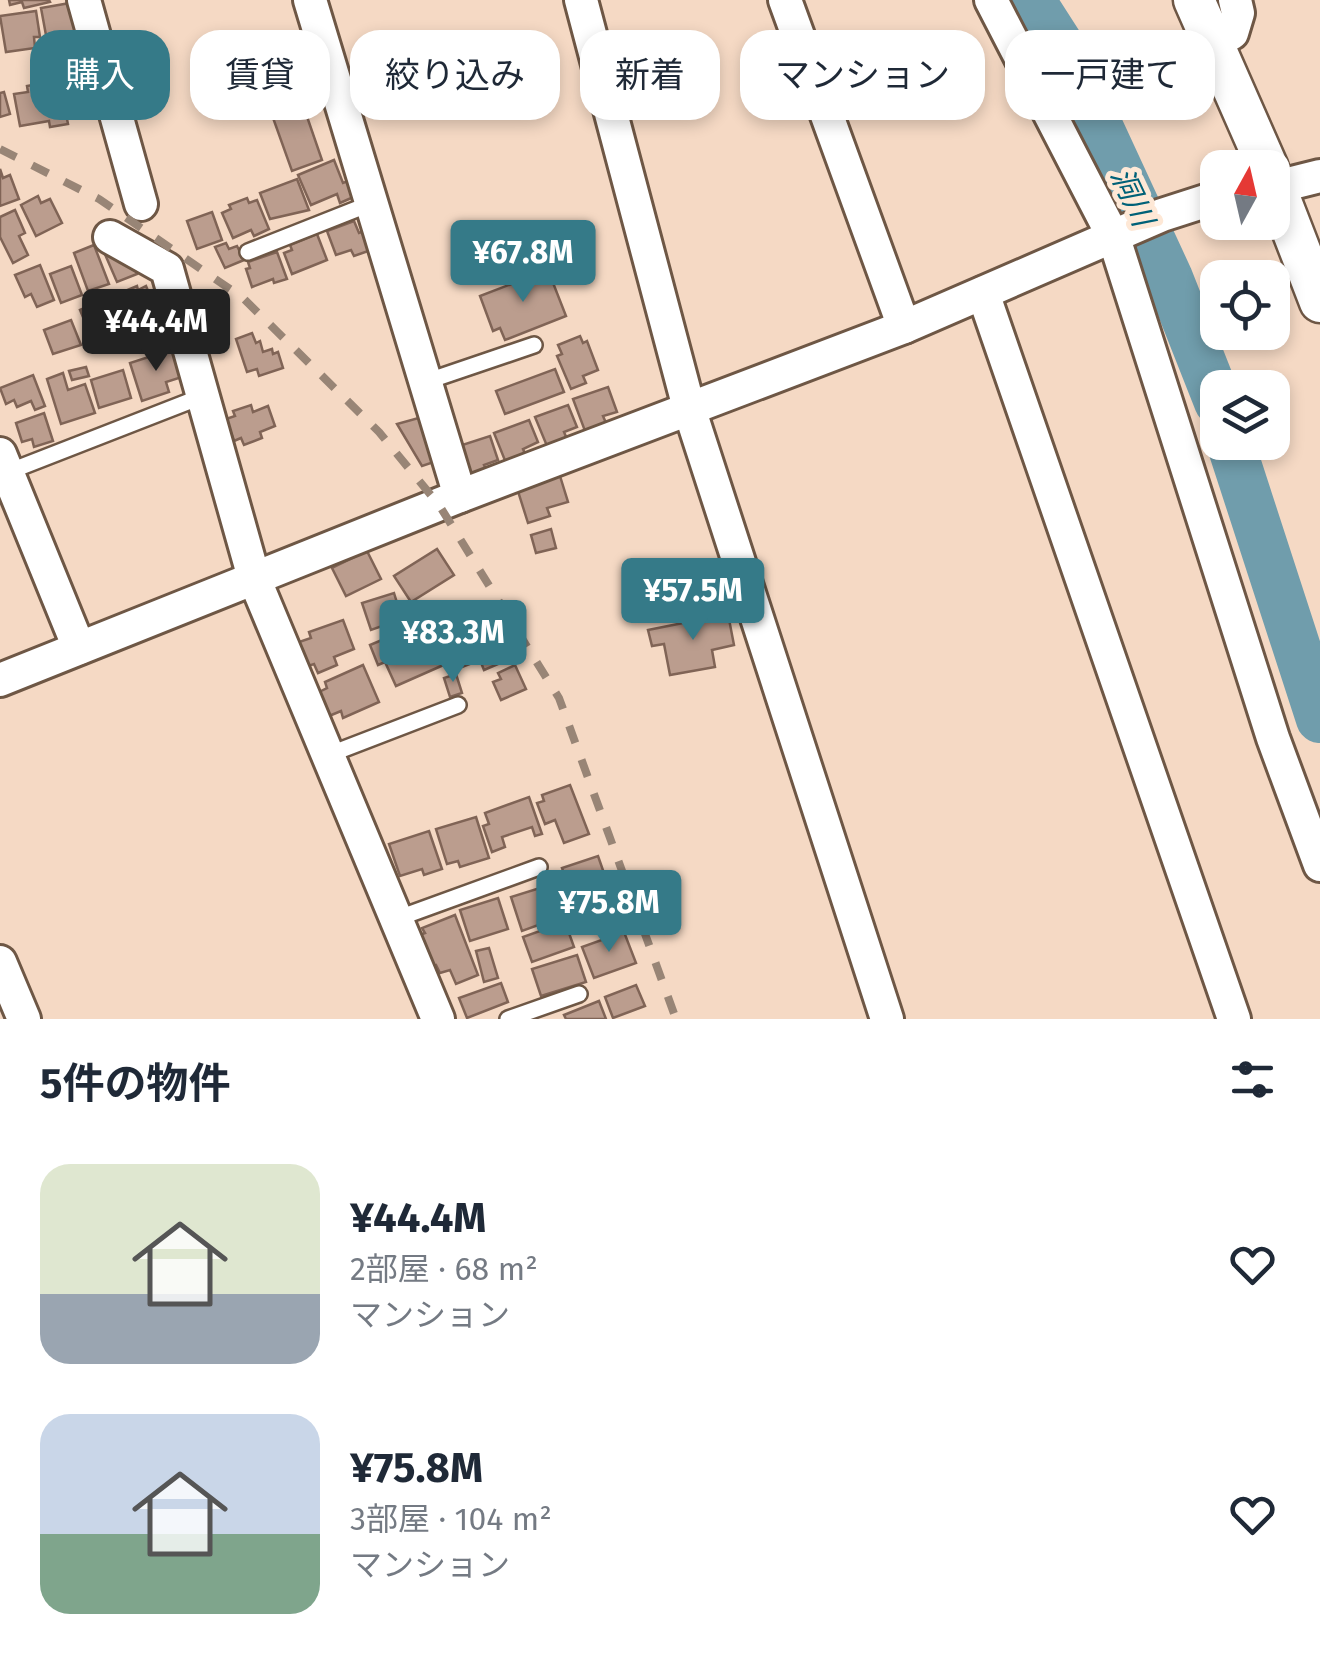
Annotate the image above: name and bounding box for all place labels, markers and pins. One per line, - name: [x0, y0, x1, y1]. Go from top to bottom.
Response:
- pin: ¥67.8M: [442, 220, 604, 305]
- pin: ¥44.4M: [75, 289, 237, 374]
- pin: ¥57.5M: [612, 558, 774, 643]
- pin: ¥83.3M: [372, 600, 534, 685]
- pin: ¥75.8M: [528, 870, 690, 955]

